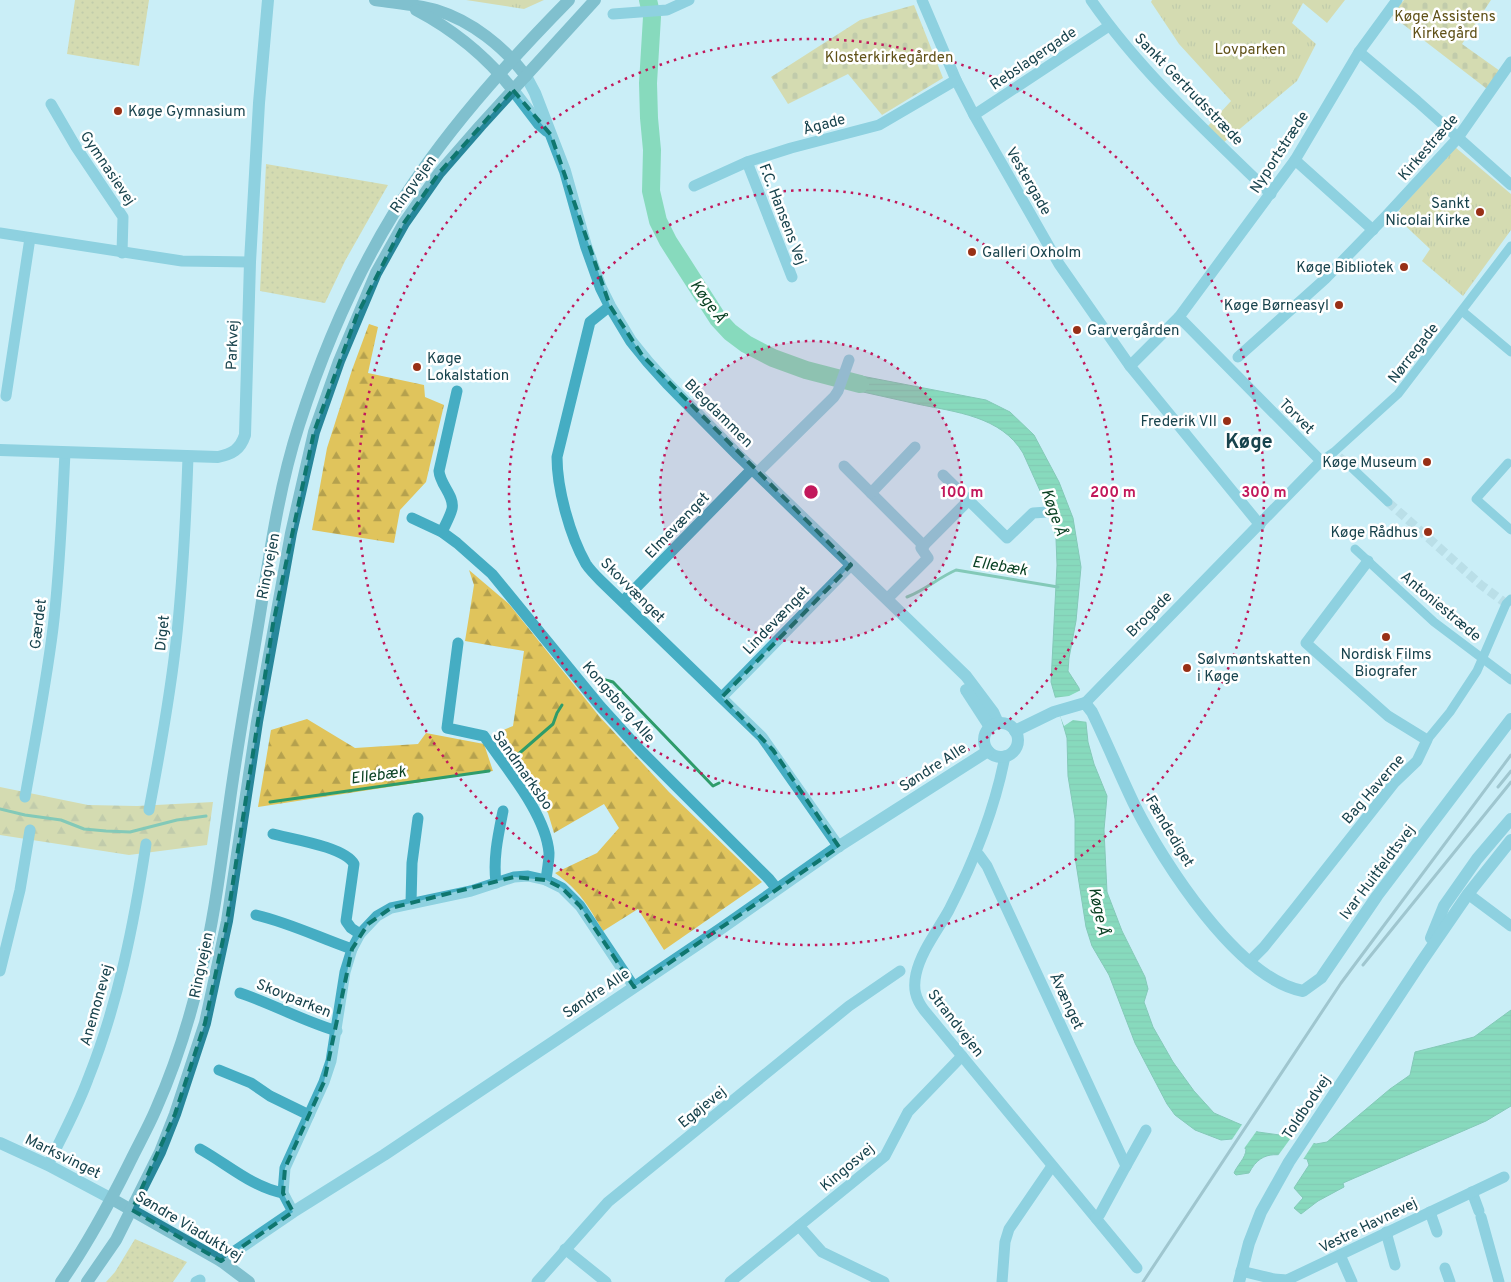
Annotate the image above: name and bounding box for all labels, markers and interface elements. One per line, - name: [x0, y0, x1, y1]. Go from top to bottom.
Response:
- park label: Køge Assistens Kirkegård: [1394, 8, 1496, 44]
- street label: Rebslagergade: [987, 23, 1081, 95]
- street label: Sankt Gertrudsstræde: [1129, 30, 1246, 150]
- park label: Lovparken: [1214, 41, 1286, 60]
- park label: Klosterkirkegården: [825, 49, 953, 68]
- place label: Køge Gymnasium: [128, 103, 246, 122]
- marker: Køge Gymnasium: [112, 105, 124, 117]
- street label: Nyportstræde: [1247, 108, 1314, 198]
- street label: Ågade: [801, 111, 848, 140]
- street label: Kirkestræde: [1395, 111, 1463, 185]
- street label: Gymnasievej: [75, 128, 139, 210]
- street label: Vestergade: [1001, 144, 1055, 219]
- street label: Ringvejen: [387, 152, 442, 218]
- street label: F.C. Hansens Vej: [754, 161, 810, 268]
- place label: Sankt Nicolai Kirke: [1385, 195, 1470, 231]
- marker: Sankt Nicolai Kirke: [1474, 206, 1486, 218]
- place label: Galleri Oxholm: [982, 244, 1081, 263]
- marker: Galleri Oxholm: [966, 246, 978, 258]
- place label: Køge Bibliotek: [1296, 259, 1394, 278]
- marker: Køge Bibliotek: [1398, 261, 1410, 273]
- water label: Køge Å: [685, 276, 731, 328]
- place label: Køge Børneasyl: [1224, 297, 1329, 316]
- marker: Køge Børneasyl: [1333, 299, 1345, 311]
- street label: Parkvej: [223, 320, 244, 370]
- street label: Nørregade: [1385, 320, 1444, 388]
- place label: Garvergården: [1087, 322, 1180, 341]
- marker: Garvergården: [1071, 324, 1083, 336]
- place label: Køge Lokalstation: [427, 350, 509, 386]
- marker: Køge Lokalstation: [411, 361, 423, 373]
- street label: Blegdammen: [680, 376, 756, 452]
- street label: Torvet: [1274, 395, 1318, 439]
- place label: Frederik VII: [1141, 413, 1217, 432]
- marker: Frederik VII: [1221, 415, 1233, 427]
- district label: Køge: [1225, 430, 1273, 456]
- place label: Køge Museum: [1322, 454, 1417, 473]
- marker: Køge Museum: [1421, 456, 1433, 468]
- centre of rings: [802, 483, 820, 501]
- text: 100 m: [941, 484, 983, 503]
- text: 200 m: [1090, 484, 1136, 503]
- text: 300 m: [1241, 484, 1287, 503]
- water label: Køge Å: [1036, 486, 1071, 539]
- street label: Elmevænget: [642, 489, 714, 563]
- place label: Køge Rådhus: [1331, 524, 1418, 543]
- marker: Køge Rådhus: [1422, 526, 1434, 538]
- street label: Ringvejen: [254, 531, 285, 601]
- water label: Ellebæk: [971, 553, 1030, 581]
- street label: Skovvænget: [596, 555, 668, 627]
- street label: Antoniestræde: [1396, 568, 1484, 646]
- street label: Lindevænget: [740, 583, 815, 659]
- street label: Brogade: [1123, 588, 1177, 642]
- street label: Gærdet: [27, 598, 52, 651]
- street label: Diget: [152, 614, 175, 652]
- marker: Nordisk Films Biografer: [1380, 631, 1392, 643]
- place label: Nordisk Films Biografer: [1340, 646, 1432, 682]
- place label: Sølvmøntskatten i Køge: [1197, 651, 1311, 687]
- street label: Kongsberg Alle: [577, 658, 658, 748]
- marker: Sølvmøntskatten i Køge: [1181, 662, 1193, 674]
- street label: Sandmarksbo: [487, 728, 556, 814]
- street label: Søndre Alle: [896, 739, 971, 797]
- street label: Bag Haverne: [1339, 751, 1410, 829]
- water label: Ellebæk: [349, 762, 408, 790]
- street label: Fændediget: [1140, 793, 1197, 871]
- street label: Ivar Huitfeldtsvej: [1336, 822, 1420, 924]
- water label: Køge Å: [1083, 885, 1114, 937]
- street label: Ringvejen: [186, 930, 219, 1000]
- street label: Anemonevej: [77, 962, 118, 1049]
- street label: Søndre Alle: [560, 965, 634, 1024]
- street label: Åvænget: [1044, 970, 1087, 1033]
- street label: Skovparken: [253, 976, 334, 1023]
- street label: Strandvejen: [922, 986, 987, 1062]
- street label: Toldbodvej: [1279, 1072, 1336, 1144]
- street label: Egøjevej: [675, 1083, 731, 1133]
- street label: Marksvinget: [21, 1131, 103, 1184]
- street label: Kingosvej: [817, 1140, 879, 1196]
- street label: Søndre Viaduktvej: [131, 1188, 245, 1267]
- street label: Vestre Havnevej: [1316, 1194, 1421, 1258]

